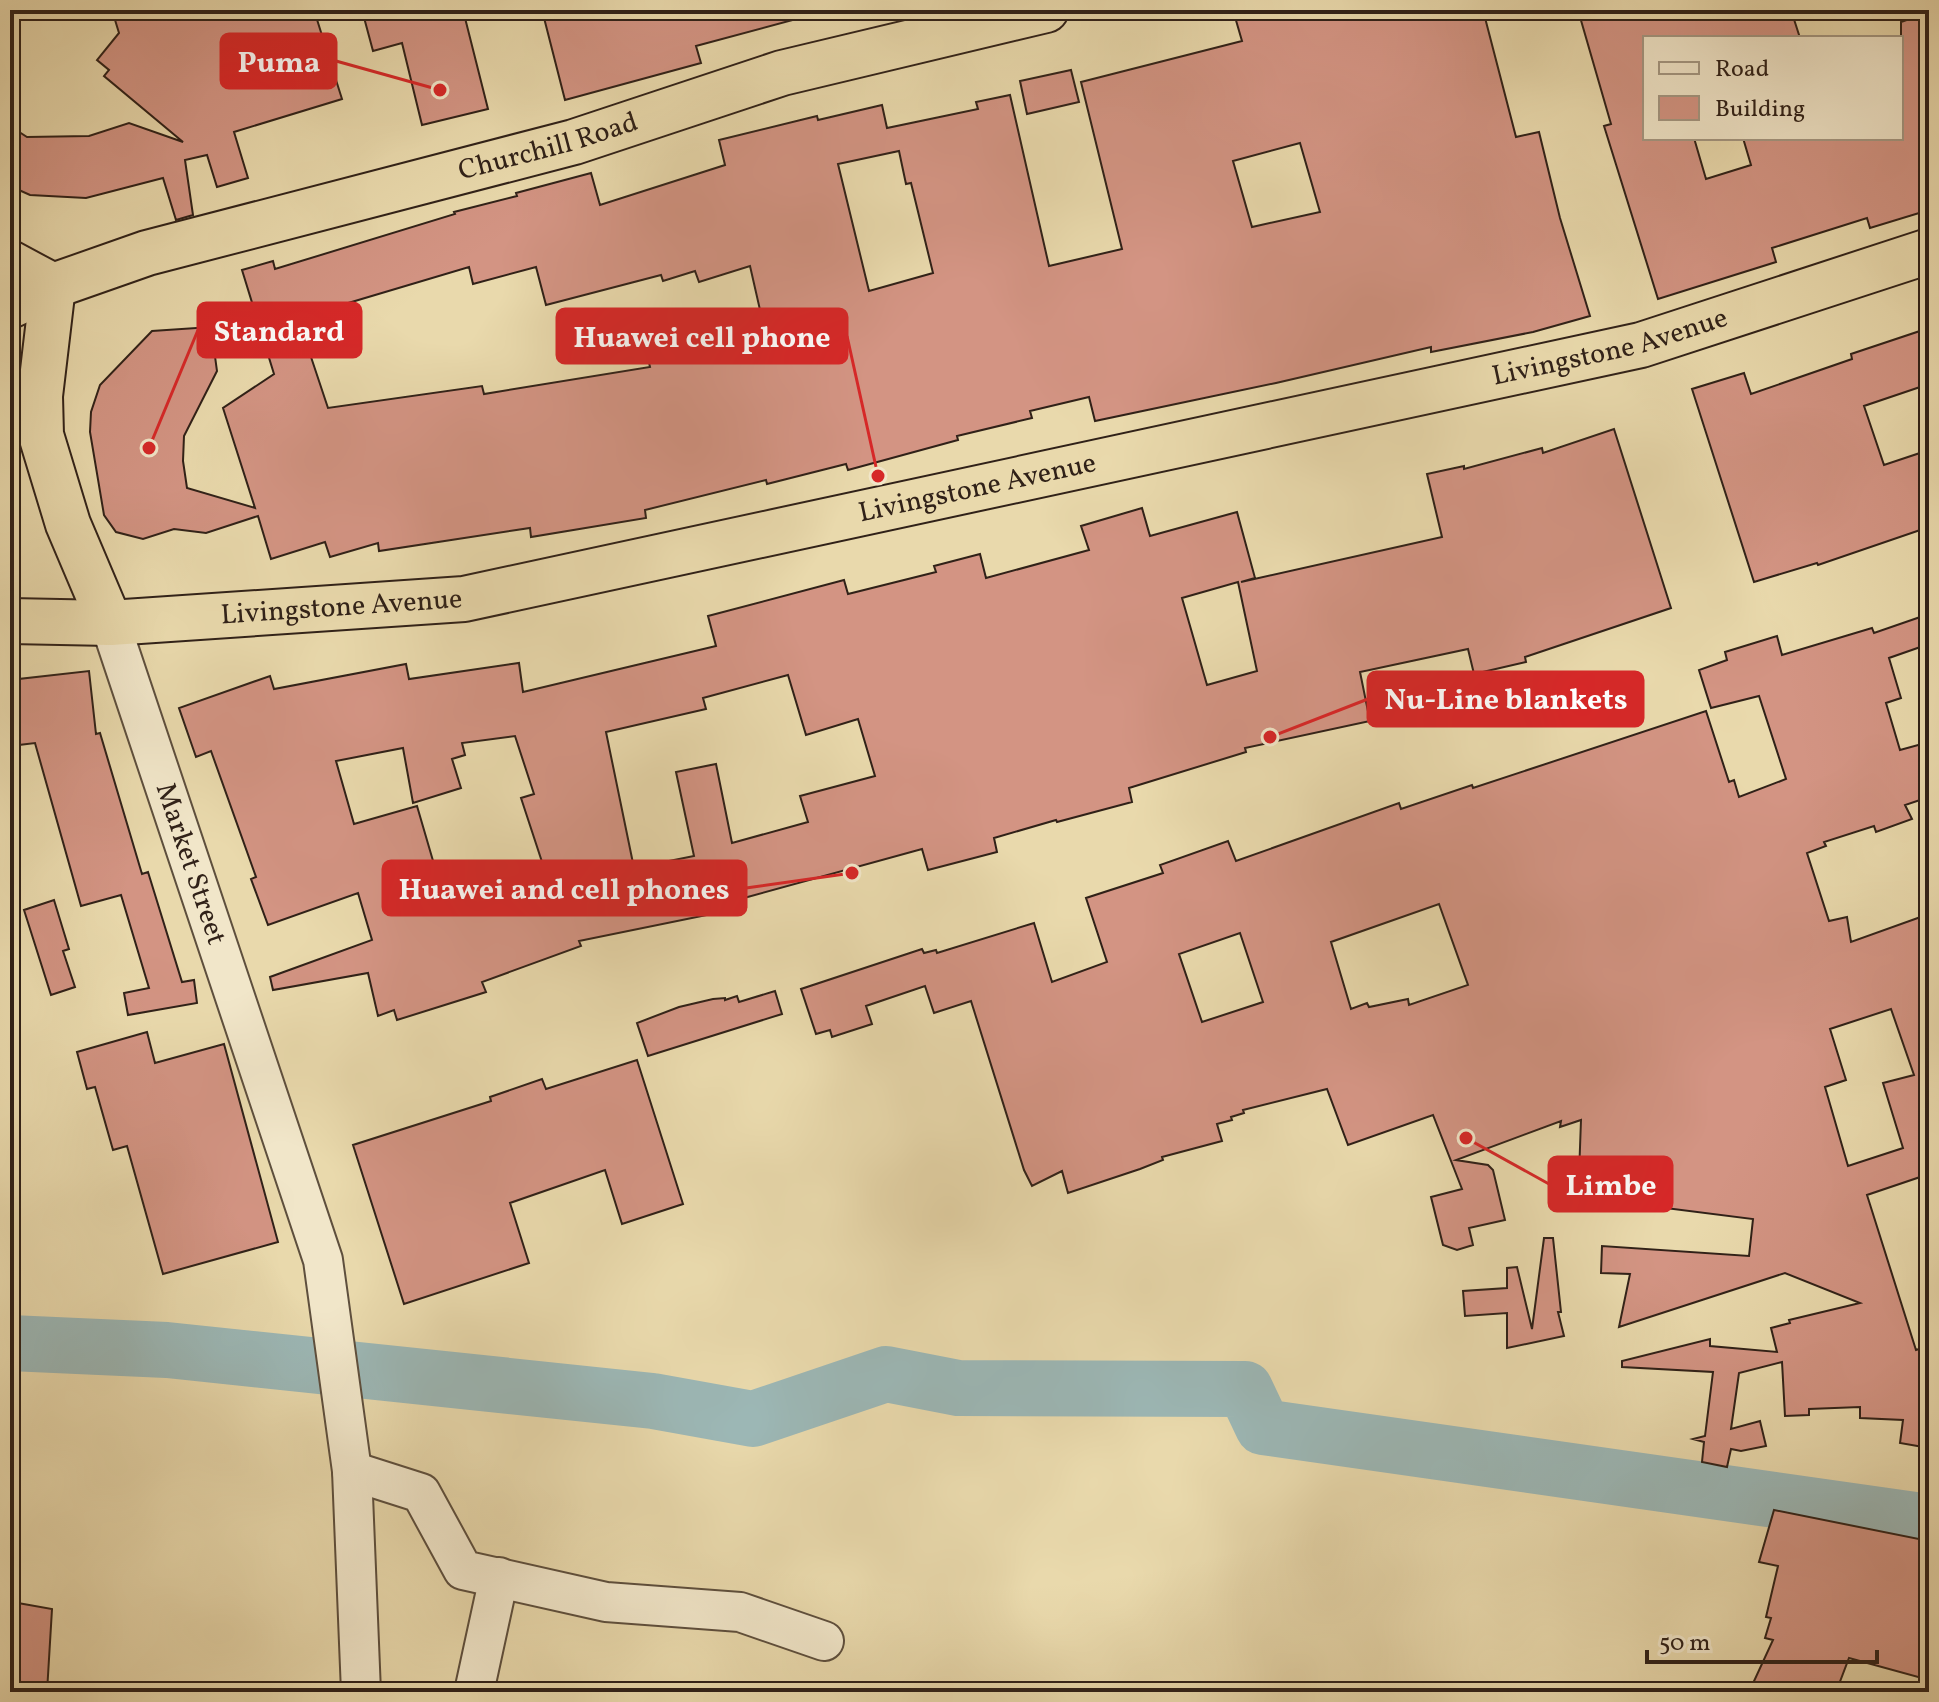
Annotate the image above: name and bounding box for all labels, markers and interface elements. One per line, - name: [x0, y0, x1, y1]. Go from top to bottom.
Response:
- callout: Puma: [221, 34, 336, 88]
- legend: [1643, 36, 1903, 140]
- text: Puma: [238, 43, 320, 85]
- text: Road: [1715, 53, 1769, 87]
- text: Building: [1715, 93, 1805, 127]
- street label: Churchill Road: [454, 103, 643, 191]
- street label: Livingstone Avenue: [1488, 299, 1733, 396]
- callout: Standard: [198, 303, 361, 357]
- callout: Huawei cell phone: [557, 309, 847, 363]
- text: Standard: [214, 312, 344, 354]
- text: Huawei cell phone: [573, 318, 831, 360]
- street label: Livingstone Avenue: [855, 444, 1100, 533]
- street label: Livingstone Avenue: [219, 580, 464, 635]
- callout: Nu-Line blankets: [1368, 672, 1643, 726]
- text: Nu-Line blankets: [1384, 680, 1628, 722]
- street label: Market Street: [145, 778, 236, 950]
- callout: Huawei and cell phones: [383, 861, 746, 915]
- text: Huawei and cell phones: [398, 870, 730, 912]
- callout: Limbe: [1549, 1157, 1672, 1211]
- text: Limbe: [1566, 1166, 1657, 1208]
- scale bar: [1647, 1614, 1877, 1664]
- text: 50 m: [1659, 1627, 1711, 1661]

